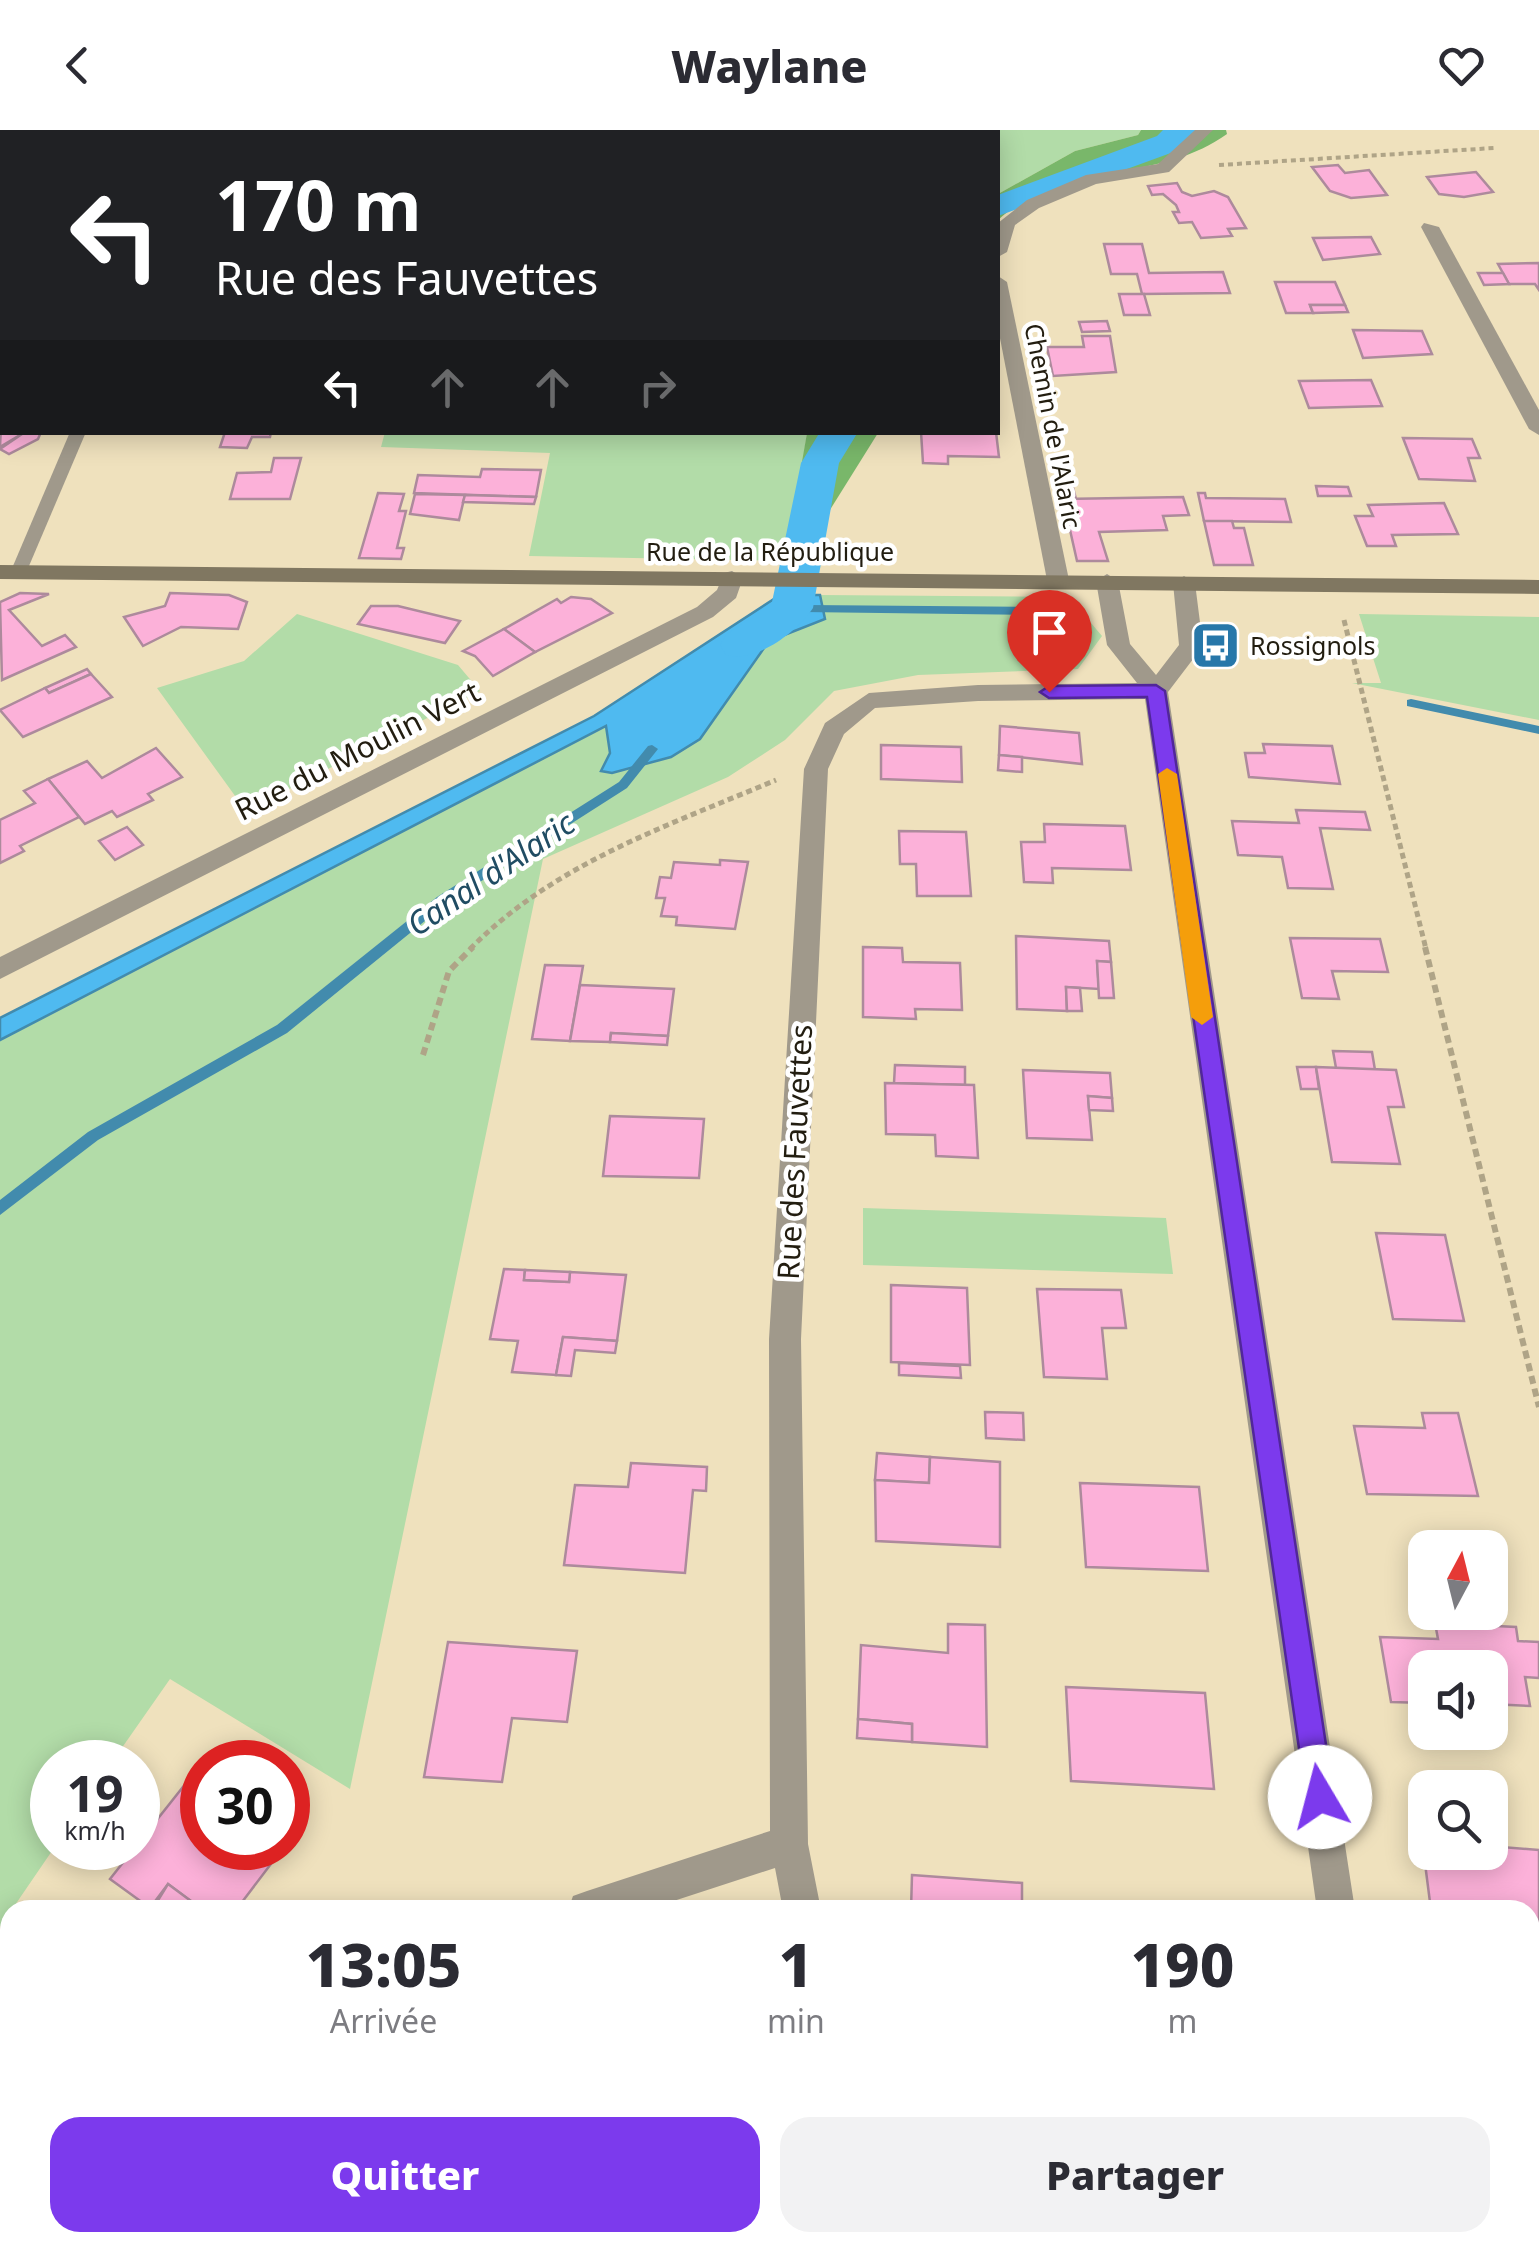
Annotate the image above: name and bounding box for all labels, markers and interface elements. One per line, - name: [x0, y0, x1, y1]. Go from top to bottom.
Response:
- text: Waylane: [671, 35, 868, 96]
- icon: back: [50, 38, 105, 93]
- icon: heart: [1434, 38, 1489, 93]
- text: 170 m: [215, 156, 422, 252]
- icon: left: [50, 170, 180, 300]
- text: Rue des Fauvettes: [215, 247, 598, 308]
- street label: Chemin de l'Alaric: [1017, 320, 1091, 532]
- icon: left: [315, 360, 370, 415]
- icon: ahead: [420, 360, 475, 415]
- icon: ahead: [525, 360, 580, 415]
- icon: right: [630, 360, 685, 415]
- street label: Rue de la République: [646, 534, 894, 568]
- pin: [1007, 590, 1092, 693]
- icon: arrive: [1022, 605, 1077, 660]
- bus stop icon: Rossignols: [1189, 619, 1241, 671]
- place label: Rossignols: [1250, 628, 1375, 662]
- street label: Rue du Moulin Vert: [227, 670, 487, 830]
- water label: Canal d'Alaric: [398, 801, 583, 945]
- street label: Rue des Fauvettes: [767, 1023, 821, 1281]
- north arrow: [1408, 1530, 1508, 1630]
- map controls: [1408, 1530, 1508, 1870]
- button: sound: [1408, 1650, 1508, 1750]
- speed limit sign: 30: [180, 1740, 310, 1870]
- position arrow: [1268, 1745, 1372, 1849]
- text: 19: [66, 1759, 124, 1827]
- button: search: [1408, 1770, 1508, 1870]
- text: km/h: [64, 1813, 126, 1847]
- text: 13:05: [306, 1923, 461, 2005]
- text: 1: [779, 1923, 813, 2005]
- text: 190: [1130, 1923, 1234, 2005]
- text: Arrivée: [330, 1999, 437, 2042]
- text: min: [767, 1999, 825, 2042]
- text: m: [1167, 1999, 1197, 2042]
- button: Quitter: [50, 2117, 760, 2232]
- button: Partager: [780, 2117, 1490, 2232]

